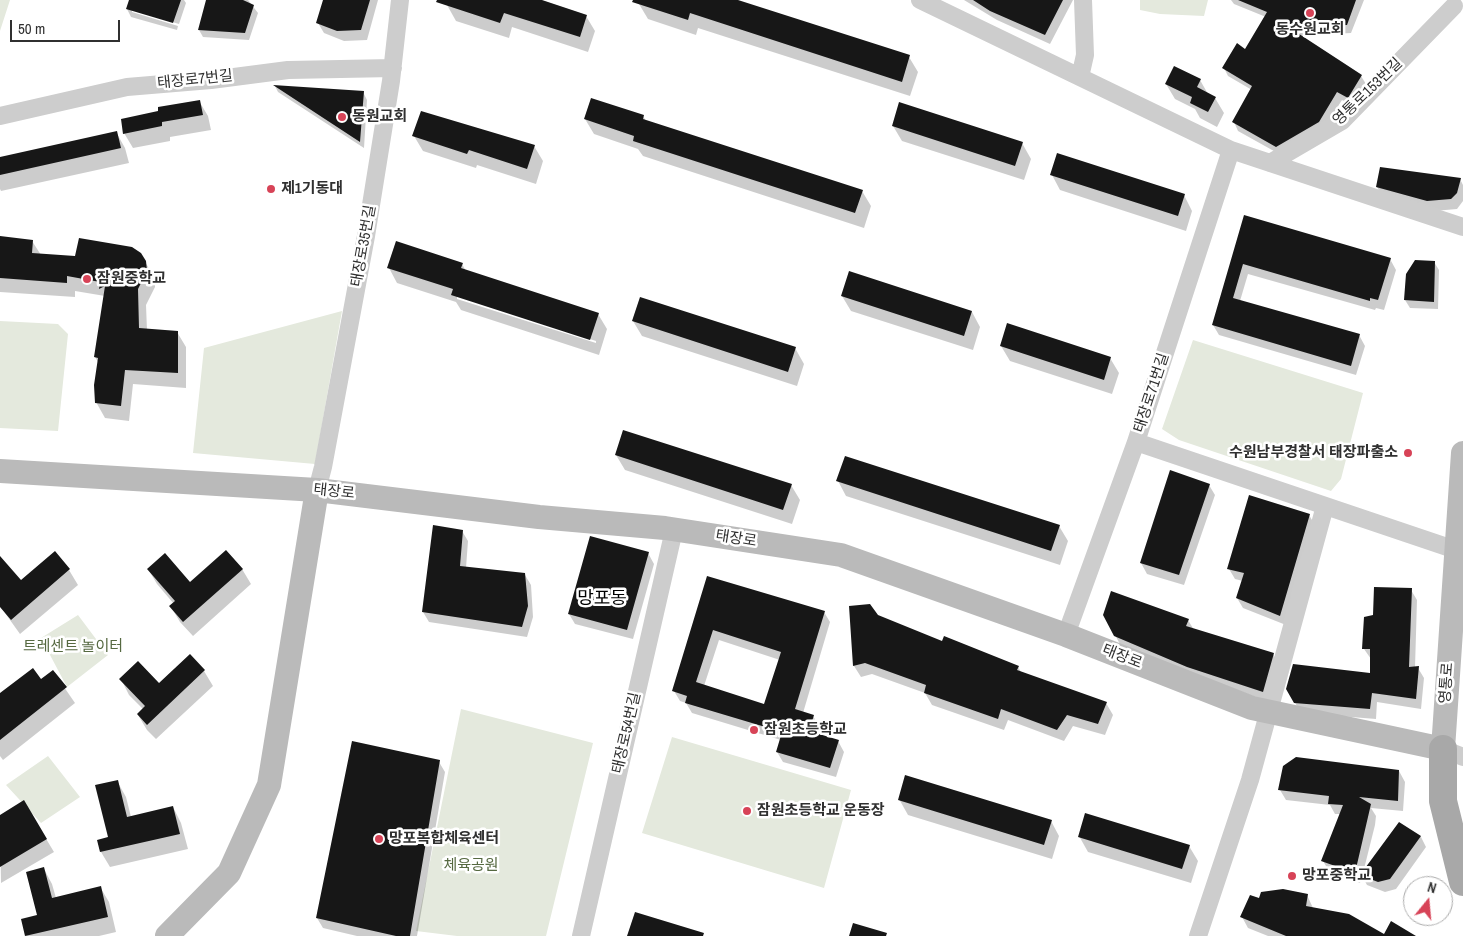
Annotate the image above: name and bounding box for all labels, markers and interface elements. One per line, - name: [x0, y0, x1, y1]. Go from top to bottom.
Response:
- marker: 동수원교회: [1304, 7, 1316, 19]
- scale bar: [12, 10, 122, 42]
- text: 50 m: [18, 18, 45, 39]
- place label: 동수원교회: [1276, 21, 1344, 39]
- street label: 영통로153번길: [1330, 54, 1406, 130]
- street label: 태장로7번길: [156, 67, 234, 93]
- place label: 동원교회: [352, 108, 407, 126]
- marker: 동원교회: [336, 111, 348, 123]
- place label: 제1기동대: [281, 180, 343, 198]
- marker: 제1기동대: [265, 183, 277, 195]
- street label: 태장로35번길: [348, 204, 380, 288]
- place label: 잠원중학교: [97, 270, 166, 288]
- marker: 잠원중학교: [81, 273, 93, 285]
- street label: 태장로71번길: [1131, 351, 1173, 435]
- place label: 수원남부경찰서 태장파출소: [1229, 444, 1398, 462]
- marker: 수원남부경찰서 태장파출소: [1402, 447, 1414, 459]
- street label: 태장로: [312, 481, 356, 503]
- street label: 태장로: [714, 527, 758, 551]
- district label: 망포동: [577, 588, 627, 610]
- park label: 트레센트 놀이터: [23, 638, 123, 656]
- street label: 태장로: [1099, 641, 1145, 673]
- street label: 영통로: [1437, 662, 1457, 704]
- street label: 태장로54번길: [609, 691, 645, 775]
- place label: 잠원초등학교: [764, 721, 847, 739]
- marker: 잠원초등학교: [748, 724, 760, 736]
- place label: 잠원초등학교 운동장: [757, 802, 885, 820]
- marker: 잠원초등학교 운동장: [741, 805, 753, 817]
- place label: 망포복합체육센터: [389, 830, 499, 848]
- marker: 망포복합체육센터: [373, 833, 385, 845]
- park label: 체육공원: [443, 857, 499, 875]
- place label: 망포중학교: [1302, 867, 1371, 885]
- marker: 망포중학교: [1286, 870, 1298, 882]
- north arrow: [1403, 876, 1453, 926]
- text: N: [1425, 878, 1439, 897]

